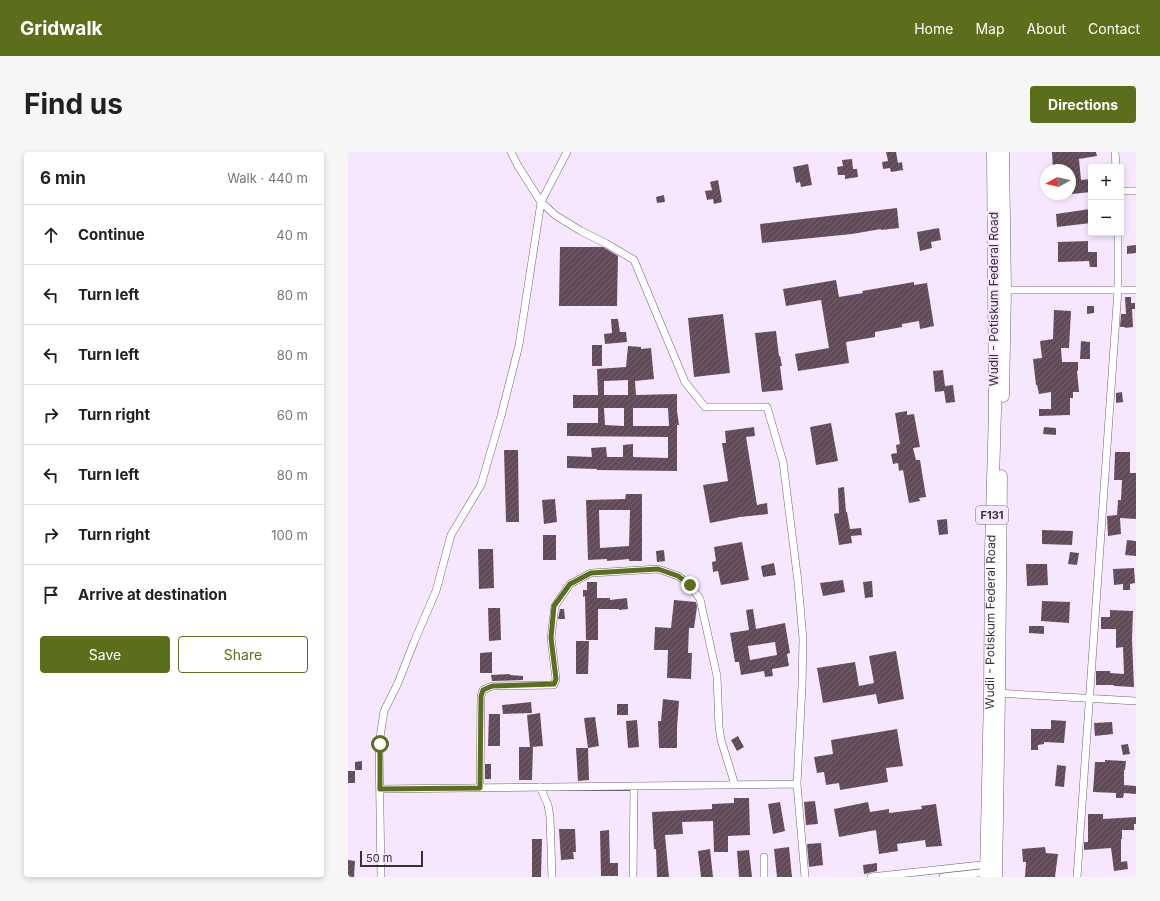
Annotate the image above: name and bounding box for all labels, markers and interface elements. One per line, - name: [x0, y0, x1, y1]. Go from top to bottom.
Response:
- text: Gridwalk: [20, 17, 103, 40]
- text: Home: [914, 20, 953, 37]
- text: Map: [975, 20, 1005, 37]
- text: About: [1027, 20, 1066, 37]
- text: Contact: [1088, 20, 1140, 37]
- button: Directions: [1030, 86, 1136, 123]
- text: Find us: [24, 87, 123, 121]
- north arrow: [1040, 164, 1076, 200]
- map controls: [1088, 164, 1124, 236]
- button: +: [1088, 164, 1124, 200]
- text: 6 min: [40, 168, 86, 188]
- text: Walk · 440 m: [227, 170, 308, 186]
- button: −: [1088, 200, 1124, 236]
- street label: Wudil - Potiskum Federal Road: [986, 212, 1001, 386]
- icon: ahead: [40, 224, 62, 246]
- text: Continue: [78, 225, 145, 244]
- text: 40 m: [276, 227, 308, 243]
- icon: left: [40, 284, 62, 306]
- text: Turn left: [78, 285, 139, 304]
- text: 80 m: [277, 287, 308, 303]
- icon: left: [40, 344, 62, 366]
- text: Turn left: [78, 345, 139, 364]
- text: 80 m: [277, 347, 308, 363]
- icon: right: [40, 404, 62, 426]
- text: Turn right: [78, 405, 150, 424]
- text: 60 m: [277, 407, 308, 423]
- icon: left: [40, 464, 62, 486]
- text: Turn left: [78, 465, 139, 484]
- text: 80 m: [277, 467, 308, 483]
- road number: F131: [976, 506, 1008, 524]
- icon: right: [40, 524, 62, 546]
- text: Turn right: [78, 525, 150, 544]
- text: 100 m: [271, 527, 308, 543]
- street label: Wudil - Potiskum Federal Road: [982, 535, 998, 709]
- route end: [681, 576, 699, 594]
- icon: arrive: [40, 584, 62, 606]
- text: Arrive at destination: [78, 585, 227, 604]
- button: Save: [40, 636, 170, 673]
- button: Share: [178, 636, 308, 673]
- route start: [371, 735, 389, 753]
- scale bar: [360, 849, 423, 868]
- text: 50 m: [366, 851, 392, 865]

